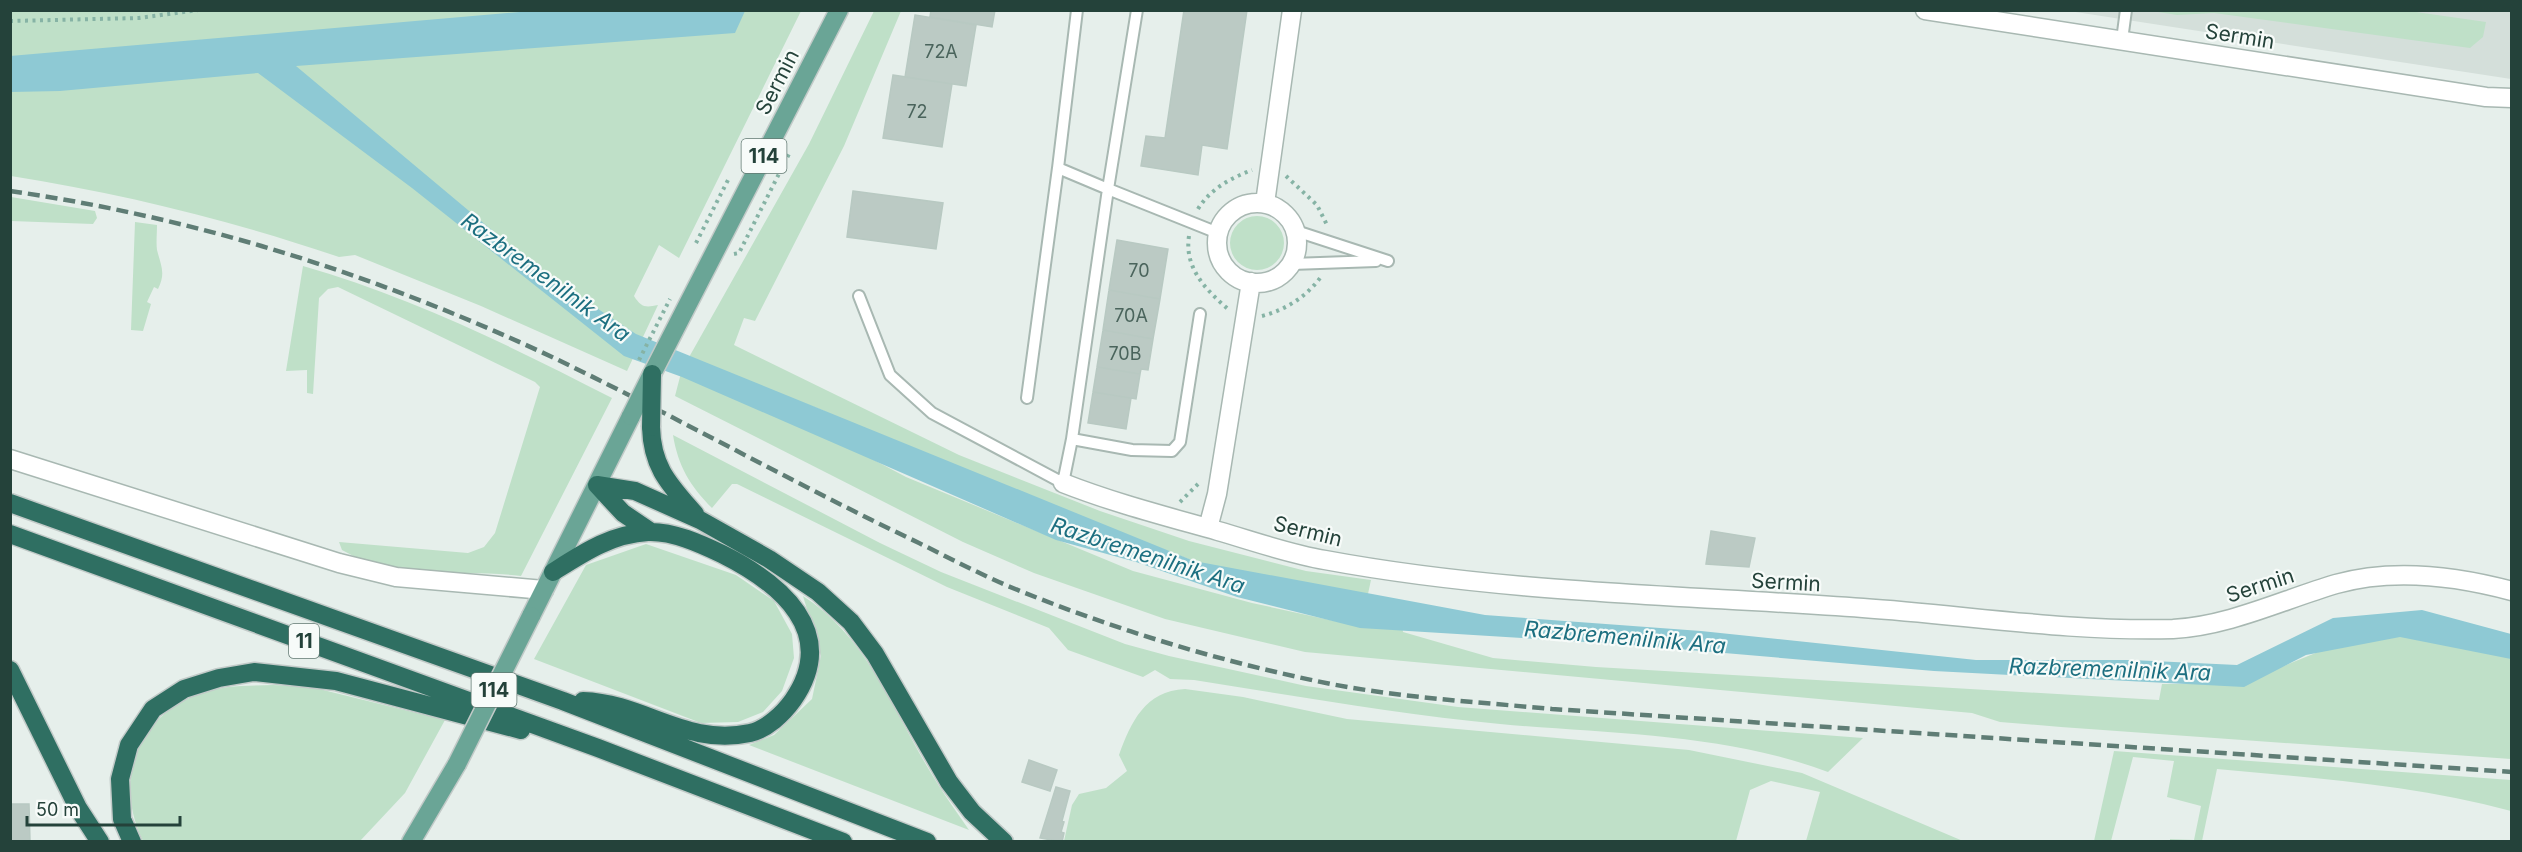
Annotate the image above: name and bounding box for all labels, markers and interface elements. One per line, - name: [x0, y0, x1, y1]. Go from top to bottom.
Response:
- street label: Sermin: [2204, 18, 2276, 54]
- house number: 72A: [924, 41, 958, 62]
- street label: Sermin: [750, 45, 804, 119]
- house number: 72: [906, 101, 928, 122]
- road number: 114: [742, 139, 786, 173]
- water label: Razbremenilnik Ara: [456, 207, 636, 347]
- house number: 70: [1128, 260, 1150, 281]
- house number: 70A: [1114, 305, 1148, 326]
- house number: 70B: [1108, 343, 1142, 364]
- street label: Sermin: [1271, 510, 1345, 552]
- water label: Razbremenilnik Ara: [1048, 511, 1248, 599]
- street label: Sermin: [2223, 562, 2297, 608]
- street label: Sermin: [1750, 568, 1822, 596]
- water label: Razbremenilnik Ara: [1523, 615, 1727, 659]
- road number: 11: [289, 624, 319, 658]
- water label: Razbremenilnik Ara: [2008, 652, 2212, 686]
- road number: 114: [472, 673, 516, 707]
- scale bar: [27, 789, 180, 827]
- text: 50 m: [36, 799, 79, 820]

